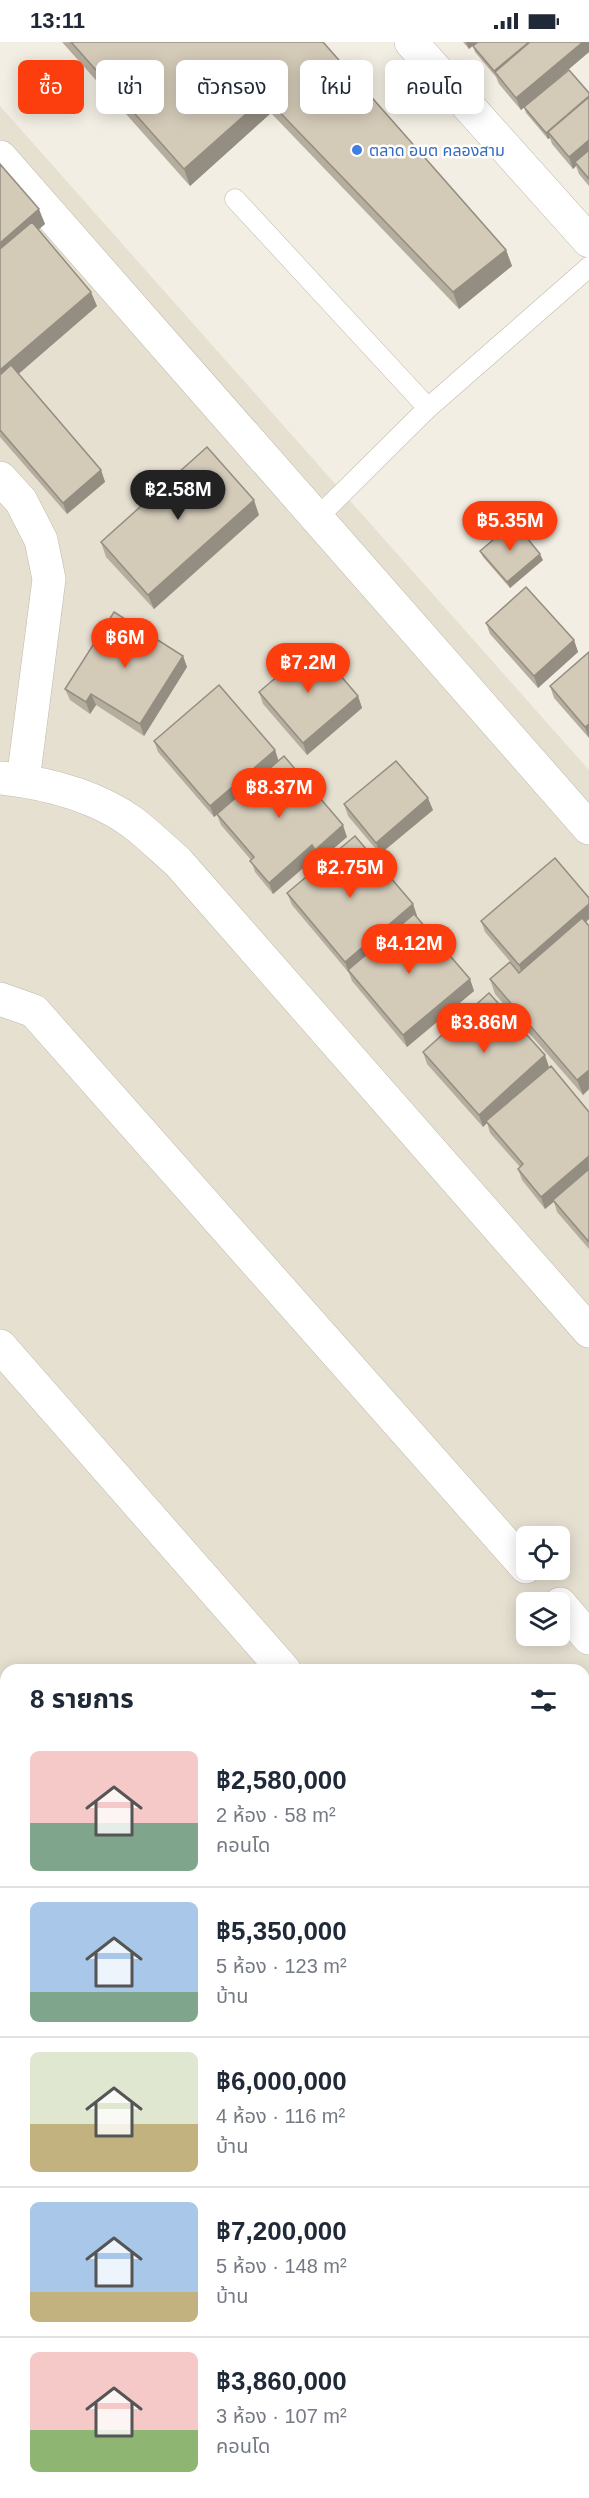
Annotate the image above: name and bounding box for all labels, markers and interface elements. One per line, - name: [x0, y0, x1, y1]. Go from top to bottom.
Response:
- text: 13:11: [30, 8, 85, 33]
- chip: ซื้อ: [18, 60, 84, 114]
- chip: เช่า: [96, 60, 164, 114]
- chip: ตัวกรอง: [176, 60, 288, 114]
- chip: ใหม่: [300, 60, 373, 114]
- chip: คอนโด: [385, 60, 484, 114]
- place label: ตลาด อบต คลองสาม: [369, 142, 505, 159]
- marker: ตลาด อบต คลองสาม: [350, 143, 364, 157]
- pin: ฿2.58M: [129, 470, 227, 521]
- text: ฿2.58M: [144, 478, 212, 500]
- pin: ฿5.35M: [461, 501, 559, 552]
- text: ฿5.35M: [476, 509, 544, 531]
- pin: ฿6M: [96, 618, 154, 669]
- text: ฿6M: [105, 626, 145, 648]
- pin: ฿7.2M: [266, 643, 350, 694]
- text: ฿7.2M: [280, 651, 336, 673]
- pin: ฿8.37M: [230, 768, 328, 819]
- text: ฿8.37M: [245, 776, 313, 798]
- pin: ฿2.75M: [301, 848, 399, 899]
- text: ฿2.75M: [316, 856, 384, 878]
- pin: ฿4.12M: [360, 924, 458, 975]
- text: ฿4.12M: [375, 932, 443, 954]
- pin: ฿3.86M: [435, 1003, 533, 1054]
- text: ฿3.86M: [450, 1011, 518, 1033]
- map controls: [516, 1526, 570, 1646]
- button: locate: [516, 1526, 570, 1580]
- button: layers: [516, 1592, 570, 1646]
- text: 8 รายการ: [30, 1684, 134, 1714]
- icon: filters: [527, 1684, 560, 1717]
- text: ฿2,580,000: [216, 1765, 347, 1795]
- icon: home: [78, 1775, 150, 1847]
- text: 2 ห้อง · 58 m²: [216, 1804, 336, 1826]
- text: คอนโด: [216, 1834, 270, 1856]
- text: ฿5,350,000: [216, 1916, 347, 1946]
- icon: home: [78, 1926, 150, 1998]
- text: 5 ห้อง · 123 m²: [216, 1955, 347, 1977]
- text: บ้าน: [216, 1985, 248, 2007]
- text: ฿6,000,000: [216, 2066, 347, 2096]
- icon: home: [78, 2076, 150, 2148]
- text: 4 ห้อง · 116 m²: [216, 2105, 345, 2127]
- text: บ้าน: [216, 2135, 248, 2157]
- text: ฿7,200,000: [216, 2216, 347, 2246]
- icon: home: [78, 2226, 150, 2298]
- text: 5 ห้อง · 148 m²: [216, 2255, 347, 2277]
- text: บ้าน: [216, 2285, 248, 2307]
- text: ฿3,860,000: [216, 2366, 347, 2396]
- icon: home: [78, 2376, 150, 2448]
- text: 3 ห้อง · 107 m²: [216, 2405, 347, 2427]
- text: คอนโด: [216, 2435, 270, 2457]

